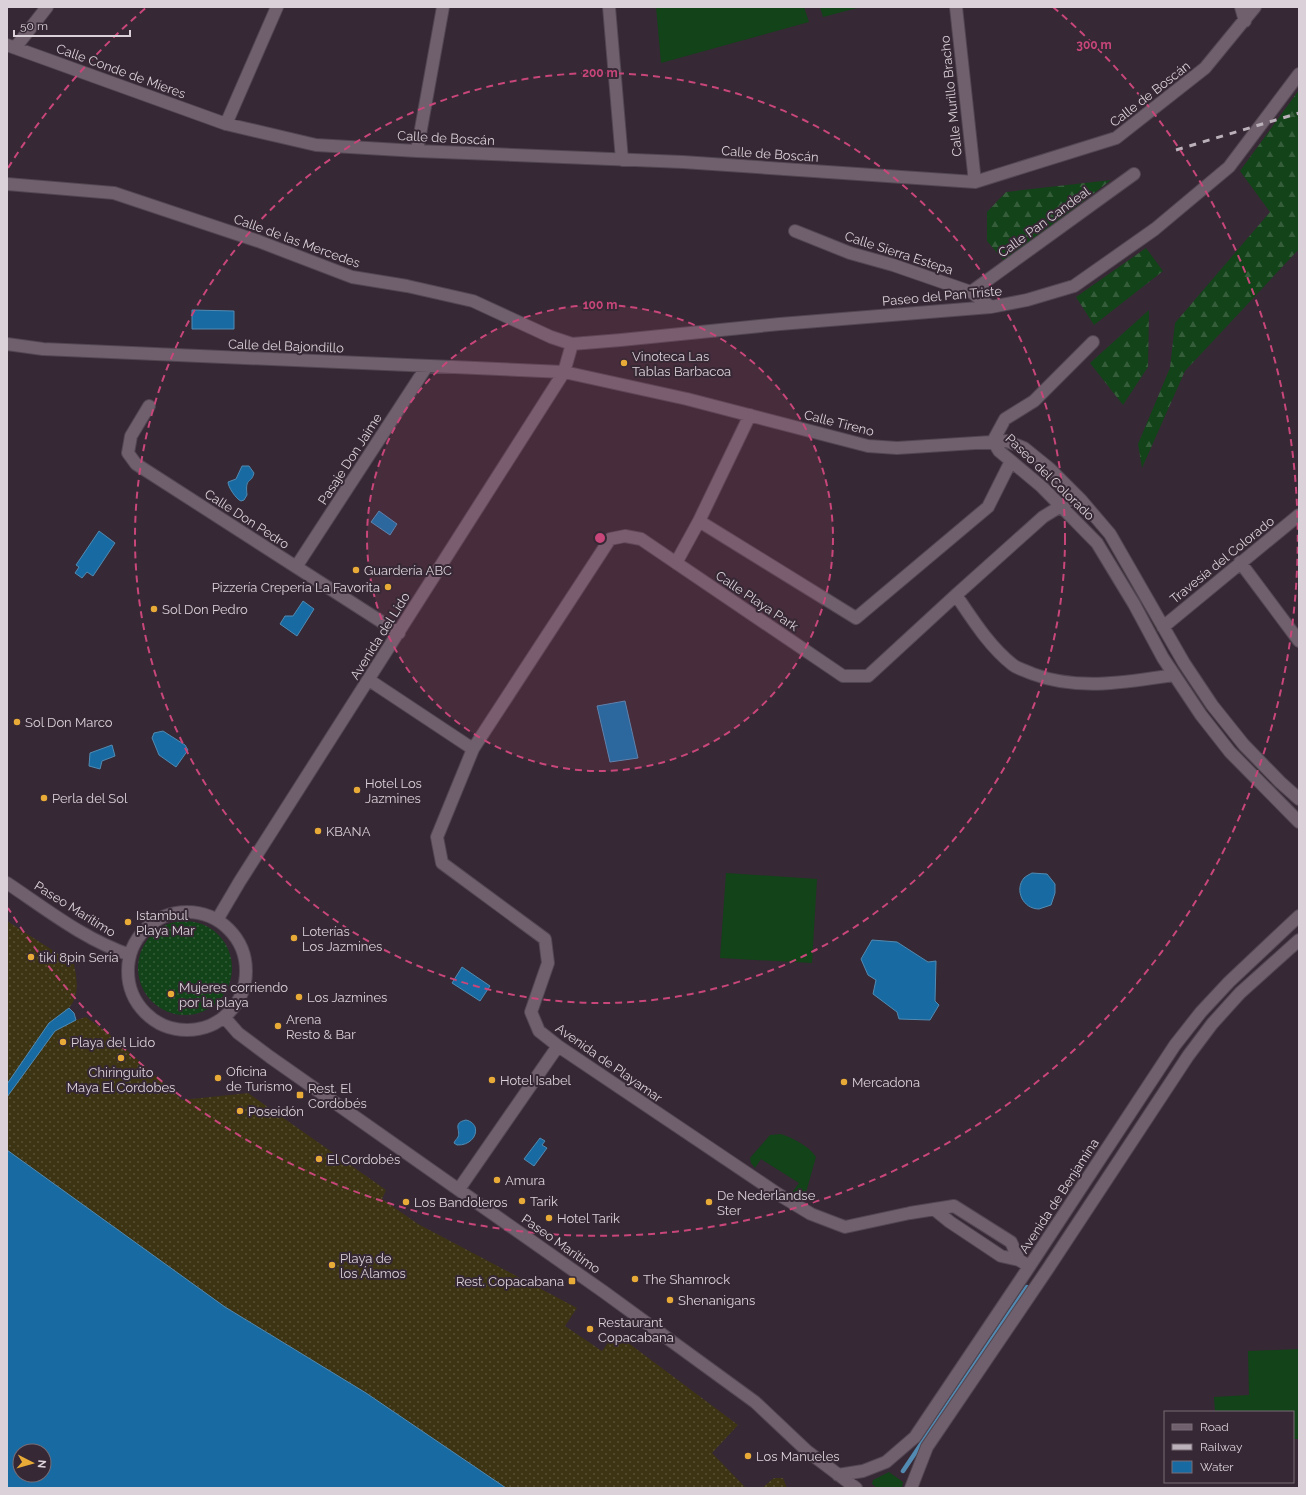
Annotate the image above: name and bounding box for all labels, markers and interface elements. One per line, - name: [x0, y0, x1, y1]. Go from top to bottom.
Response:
- scale bar: [14, 12, 130, 38]
- text: 50 m: [20, 19, 48, 33]
- street label: Calle Murillo Bracho: [937, 35, 965, 157]
- text: 300 m: [1076, 38, 1112, 52]
- street label: Calle Conde de Mieres: [54, 41, 188, 101]
- street label: Calle de Boscán: [1107, 58, 1193, 130]
- text: 200 m: [582, 66, 618, 80]
- street label: Calle de Boscán: [397, 128, 495, 148]
- street label: Calle de Boscán: [721, 143, 819, 165]
- street label: Calle Pan Candeal: [995, 183, 1093, 260]
- street label: Calle de las Mercedes: [232, 211, 362, 271]
- street label: Calle Sierra Estepa: [843, 228, 955, 278]
- street label: Paseo del Pan Triste: [881, 283, 1003, 309]
- text: 100 m: [583, 298, 617, 312]
- street label: Calle del Bajondillo: [228, 336, 344, 356]
- place label: Vinoteca Las Tablas Barbacoa: [632, 349, 731, 379]
- marker: Vinoteca Las Tablas Barbacoa: [619, 358, 629, 368]
- street label: Calle Tireno: [802, 407, 876, 439]
- street label: Pasaje Don Jaime: [315, 410, 385, 507]
- street label: Paseo del Colorado: [1002, 431, 1098, 523]
- street label: Calle Don Pedro: [202, 486, 292, 552]
- street label: Travesía del Colorado: [1167, 513, 1277, 607]
- centre of rings: [593, 531, 607, 545]
- place label: Guardería ABC: [364, 563, 452, 578]
- marker: Guardería ABC: [351, 565, 361, 575]
- street label: Calle Playa Park: [713, 568, 801, 634]
- place label: Pizzería Crepería La Favorita: [212, 580, 380, 595]
- marker: Pizzería Crepería La Favorita: [383, 582, 393, 592]
- street label: Avenida del Lido: [347, 589, 413, 682]
- place label: Sol Don Pedro: [162, 602, 248, 617]
- marker: Sol Don Pedro: [149, 604, 159, 614]
- place label: Sol Don Marco: [25, 715, 113, 730]
- marker: Sol Don Marco: [12, 717, 22, 727]
- place label: Hotel Los Jazmines: [365, 776, 422, 806]
- marker: Hotel Los Jazmines: [352, 785, 362, 795]
- place label: Perla del Sol: [52, 791, 128, 806]
- marker: Perla del Sol: [39, 793, 49, 803]
- place label: KBANA: [326, 824, 371, 839]
- marker: KBANA: [313, 826, 323, 836]
- street label: Paseo Marítimo: [32, 878, 119, 940]
- place label: Istambul Playa Mar: [136, 908, 195, 938]
- marker: Istambul Playa Mar: [123, 917, 133, 927]
- place label: Loterías Los Jazmines: [302, 924, 382, 954]
- marker: Loterías Los Jazmines: [289, 933, 299, 943]
- place label: tiki 8pin Sería: [39, 950, 119, 965]
- marker: tiki 8pin Sería: [26, 952, 36, 962]
- place label: Mujeres corriendo por la playa: [179, 980, 288, 1010]
- marker: Mujeres corriendo por la playa: [166, 989, 176, 999]
- place label: Los Jazmines: [307, 990, 387, 1005]
- marker: Los Jazmines: [294, 992, 304, 1002]
- place label: Arena Resto & Bar: [286, 1012, 356, 1042]
- marker: Arena Resto & Bar: [273, 1021, 283, 1031]
- street label: Avenida de Playamar: [553, 1021, 666, 1106]
- place label: Playa del Lido: [71, 1035, 155, 1050]
- marker: Playa del Lido: [58, 1037, 68, 1047]
- marker: Chiringuito Maya El Cordobes: [116, 1053, 126, 1063]
- place label: Oficina de Turismo: [226, 1064, 293, 1094]
- place label: Chiringuito Maya El Cordobes: [67, 1065, 175, 1095]
- marker: Oficina de Turismo: [213, 1073, 223, 1083]
- place label: Hotel Isabel: [500, 1073, 572, 1088]
- marker: Hotel Isabel: [487, 1075, 497, 1085]
- place label: Mercadona: [852, 1075, 920, 1090]
- marker: Mercadona: [839, 1077, 849, 1087]
- place label: Rest. El Cordobés: [308, 1081, 367, 1111]
- marker: Rest. El Cordobés: [295, 1090, 305, 1100]
- place label: Poseidón: [248, 1104, 304, 1119]
- marker: Poseidón: [235, 1106, 245, 1116]
- street label: Avenida de Benjamina: [1016, 1136, 1102, 1256]
- place label: El Cordobés: [327, 1152, 400, 1167]
- marker: El Cordobés: [314, 1154, 324, 1164]
- place label: Amura: [505, 1173, 545, 1188]
- marker: Amura: [492, 1175, 502, 1185]
- place label: De Nederlandse Ster: [717, 1188, 816, 1218]
- place label: Tarik: [530, 1194, 558, 1209]
- place label: Los Bandoleros: [414, 1195, 507, 1210]
- marker: Tarik: [517, 1196, 527, 1206]
- marker: Los Bandoleros: [401, 1197, 411, 1207]
- marker: De Nederlandse Ster: [704, 1197, 714, 1207]
- street label: Paseo Marítimo: [519, 1211, 604, 1277]
- place label: Hotel Tarik: [557, 1211, 620, 1226]
- marker: Hotel Tarik: [544, 1213, 554, 1223]
- place label: Playa de los Álamos: [340, 1251, 406, 1281]
- marker: Playa de los Álamos: [327, 1260, 337, 1270]
- place label: The Shamrock: [643, 1272, 730, 1287]
- place label: Rest. Copacabana: [456, 1274, 564, 1289]
- marker: The Shamrock: [630, 1274, 640, 1284]
- marker: Rest. Copacabana: [567, 1276, 577, 1286]
- place label: Shenanigans: [678, 1293, 755, 1308]
- marker: Shenanigans: [665, 1295, 675, 1305]
- place label: Restaurant Copacabana: [598, 1315, 674, 1345]
- marker: Restaurant Copacabana: [585, 1324, 595, 1334]
- legend: [1164, 1411, 1294, 1483]
- text: Road: [1200, 1420, 1229, 1434]
- text: Railway: [1200, 1440, 1243, 1454]
- north arrow: [12, 1443, 52, 1483]
- place label: Los Manueles: [756, 1449, 840, 1464]
- marker: Los Manueles: [743, 1451, 753, 1461]
- text: N: [35, 1459, 48, 1469]
- text: Water: [1200, 1460, 1234, 1474]

